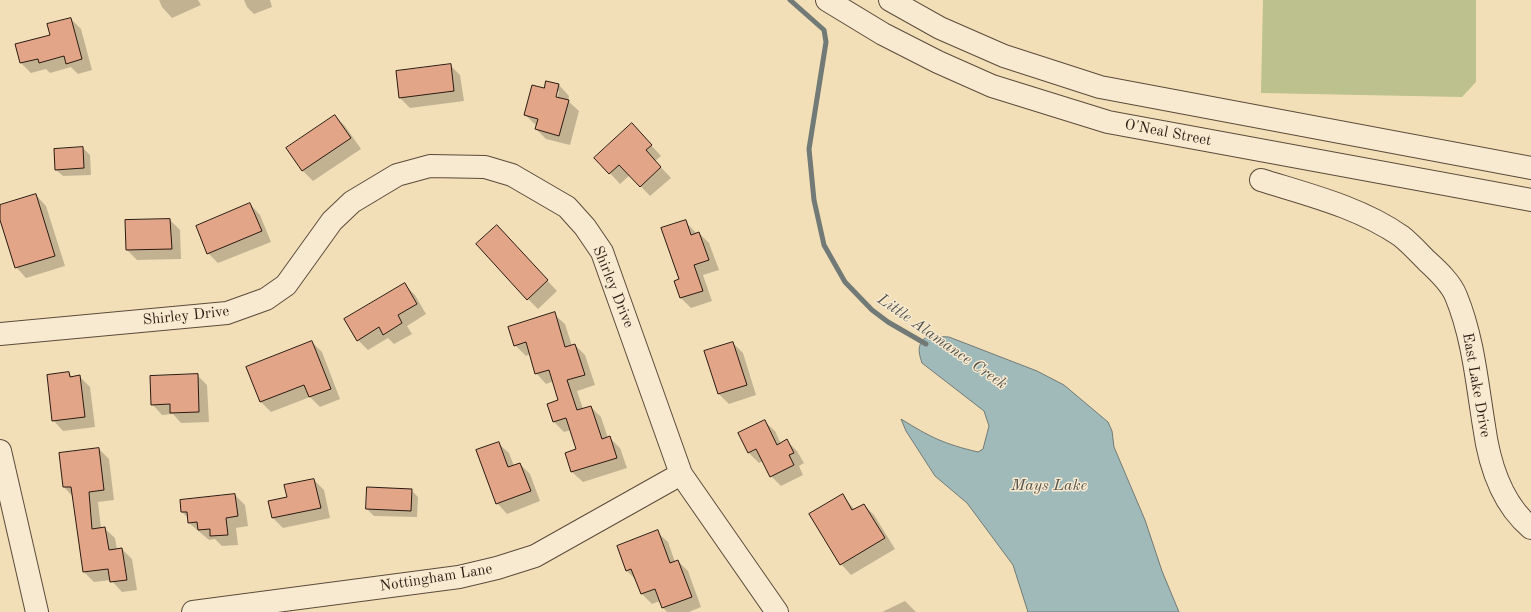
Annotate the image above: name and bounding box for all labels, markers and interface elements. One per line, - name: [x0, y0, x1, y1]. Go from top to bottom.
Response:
- street label: O'Neal Street: [1123, 116, 1213, 150]
- street label: Shirley Drive: [588, 243, 638, 331]
- water label: Little Alamance Creek: [873, 290, 1011, 394]
- street label: Shirley Drive: [142, 303, 230, 329]
- street label: East Lake Drive: [1458, 331, 1494, 439]
- water label: Mays Lake: [1011, 476, 1087, 496]
- street label: Nottingham Lane: [378, 560, 494, 596]

